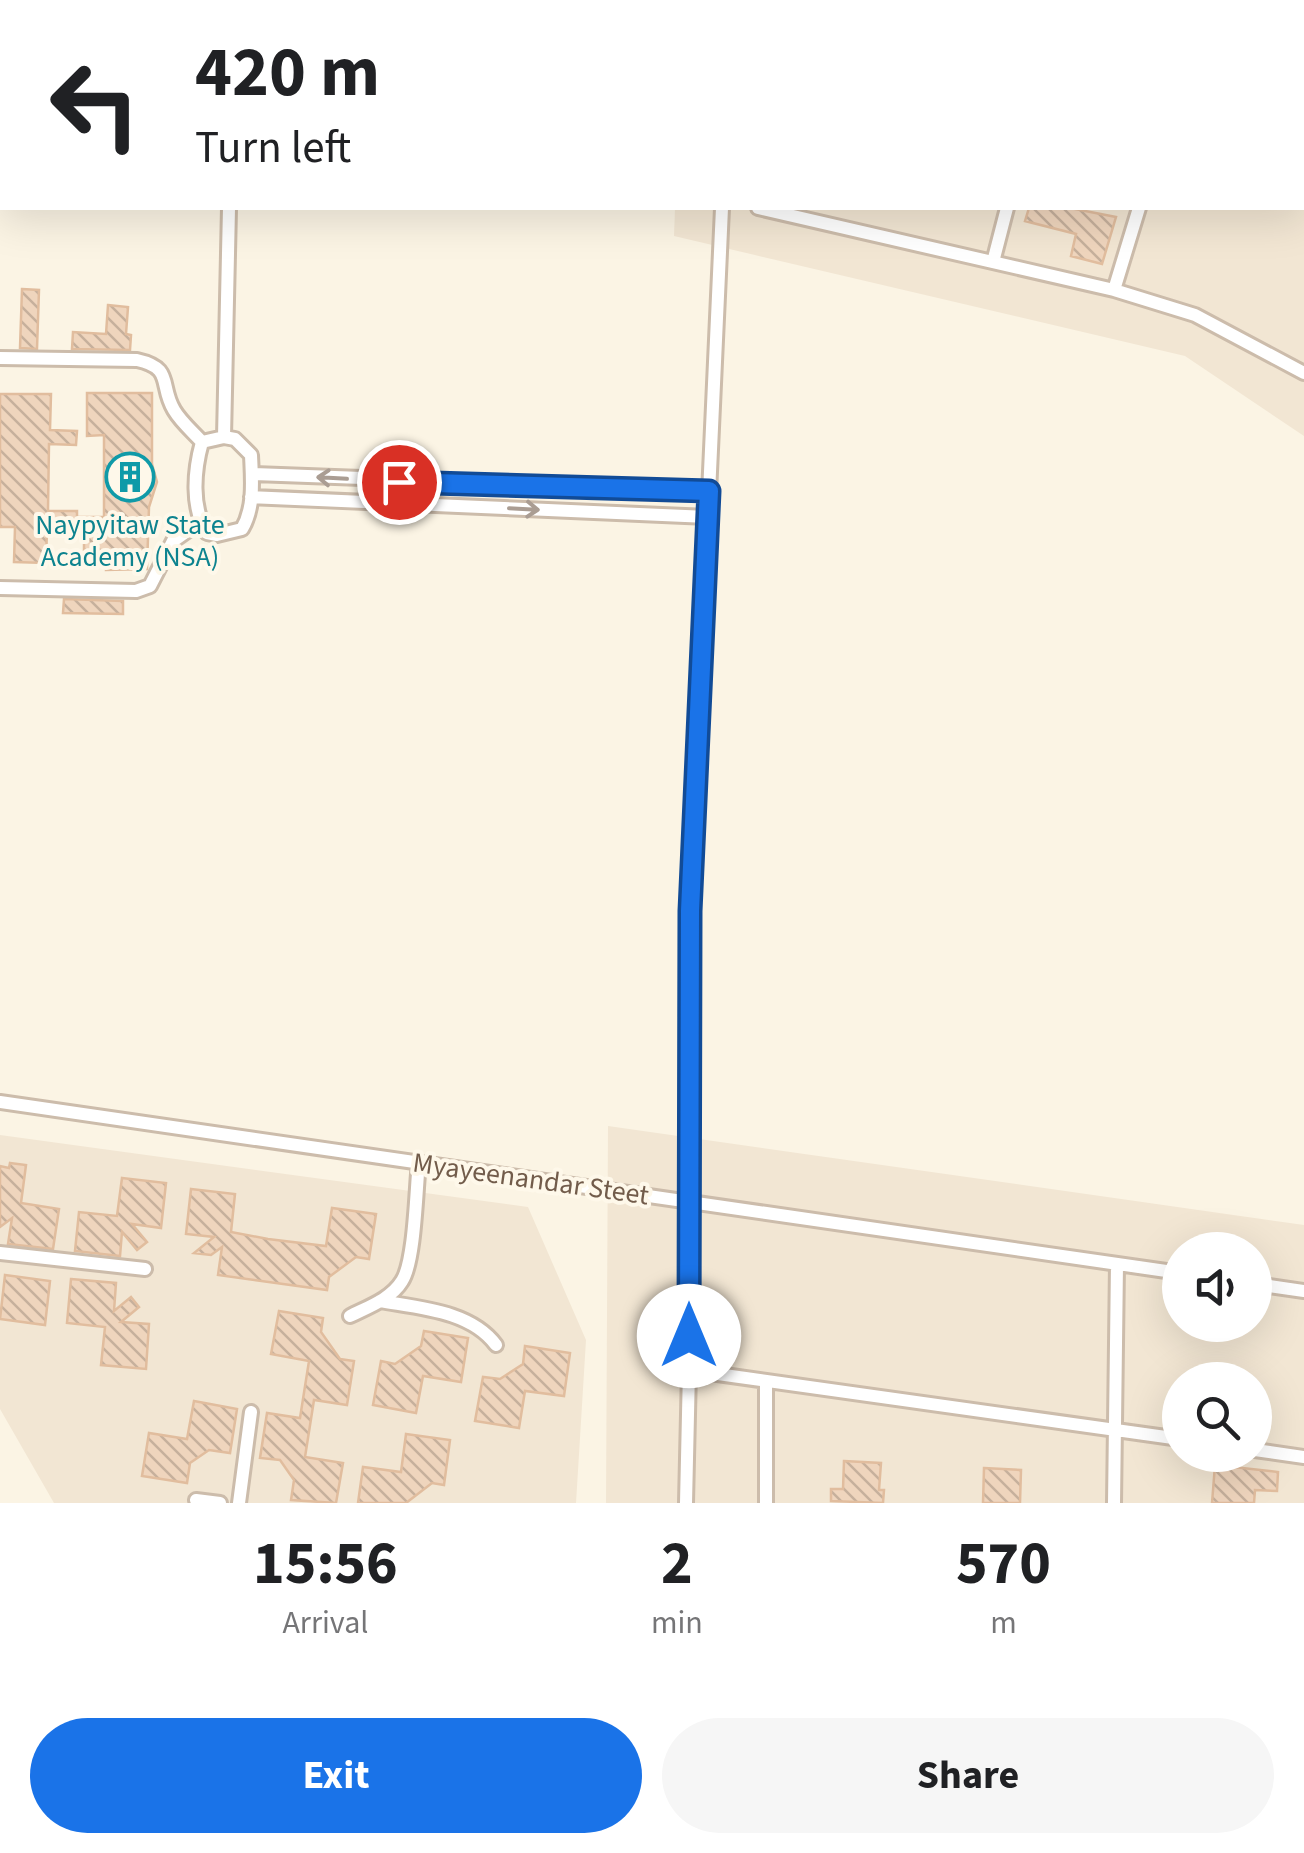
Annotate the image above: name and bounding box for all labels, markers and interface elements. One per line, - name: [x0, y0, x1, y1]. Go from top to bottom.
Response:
- text: 420 m: [195, 23, 380, 123]
- icon: left: [30, 40, 160, 170]
- text: Turn left: [195, 116, 351, 180]
- pin: [357, 440, 442, 525]
- building icon: Naypyitaw State Academy (NSA): [104, 451, 156, 503]
- icon: arrive: [372, 455, 427, 510]
- one-way arrow: [317, 468, 349, 487]
- one-way arrow: [507, 499, 539, 518]
- place label: Naypyitaw State Academy (NSA): [35, 505, 225, 577]
- street label: Myayeenandar Steet: [410, 1143, 652, 1215]
- map controls: [1162, 1232, 1272, 1472]
- button: sound: [1162, 1232, 1272, 1342]
- position arrow: [637, 1284, 741, 1388]
- button: search: [1162, 1362, 1272, 1472]
- text: 15:56: [253, 1522, 398, 1607]
- text: 2: [661, 1522, 693, 1607]
- text: 570: [956, 1522, 1051, 1607]
- text: Arrival: [282, 1600, 368, 1646]
- text: min: [651, 1600, 703, 1646]
- text: m: [990, 1600, 1017, 1646]
- button: Exit: [30, 1718, 642, 1833]
- button: Share: [662, 1718, 1274, 1833]

